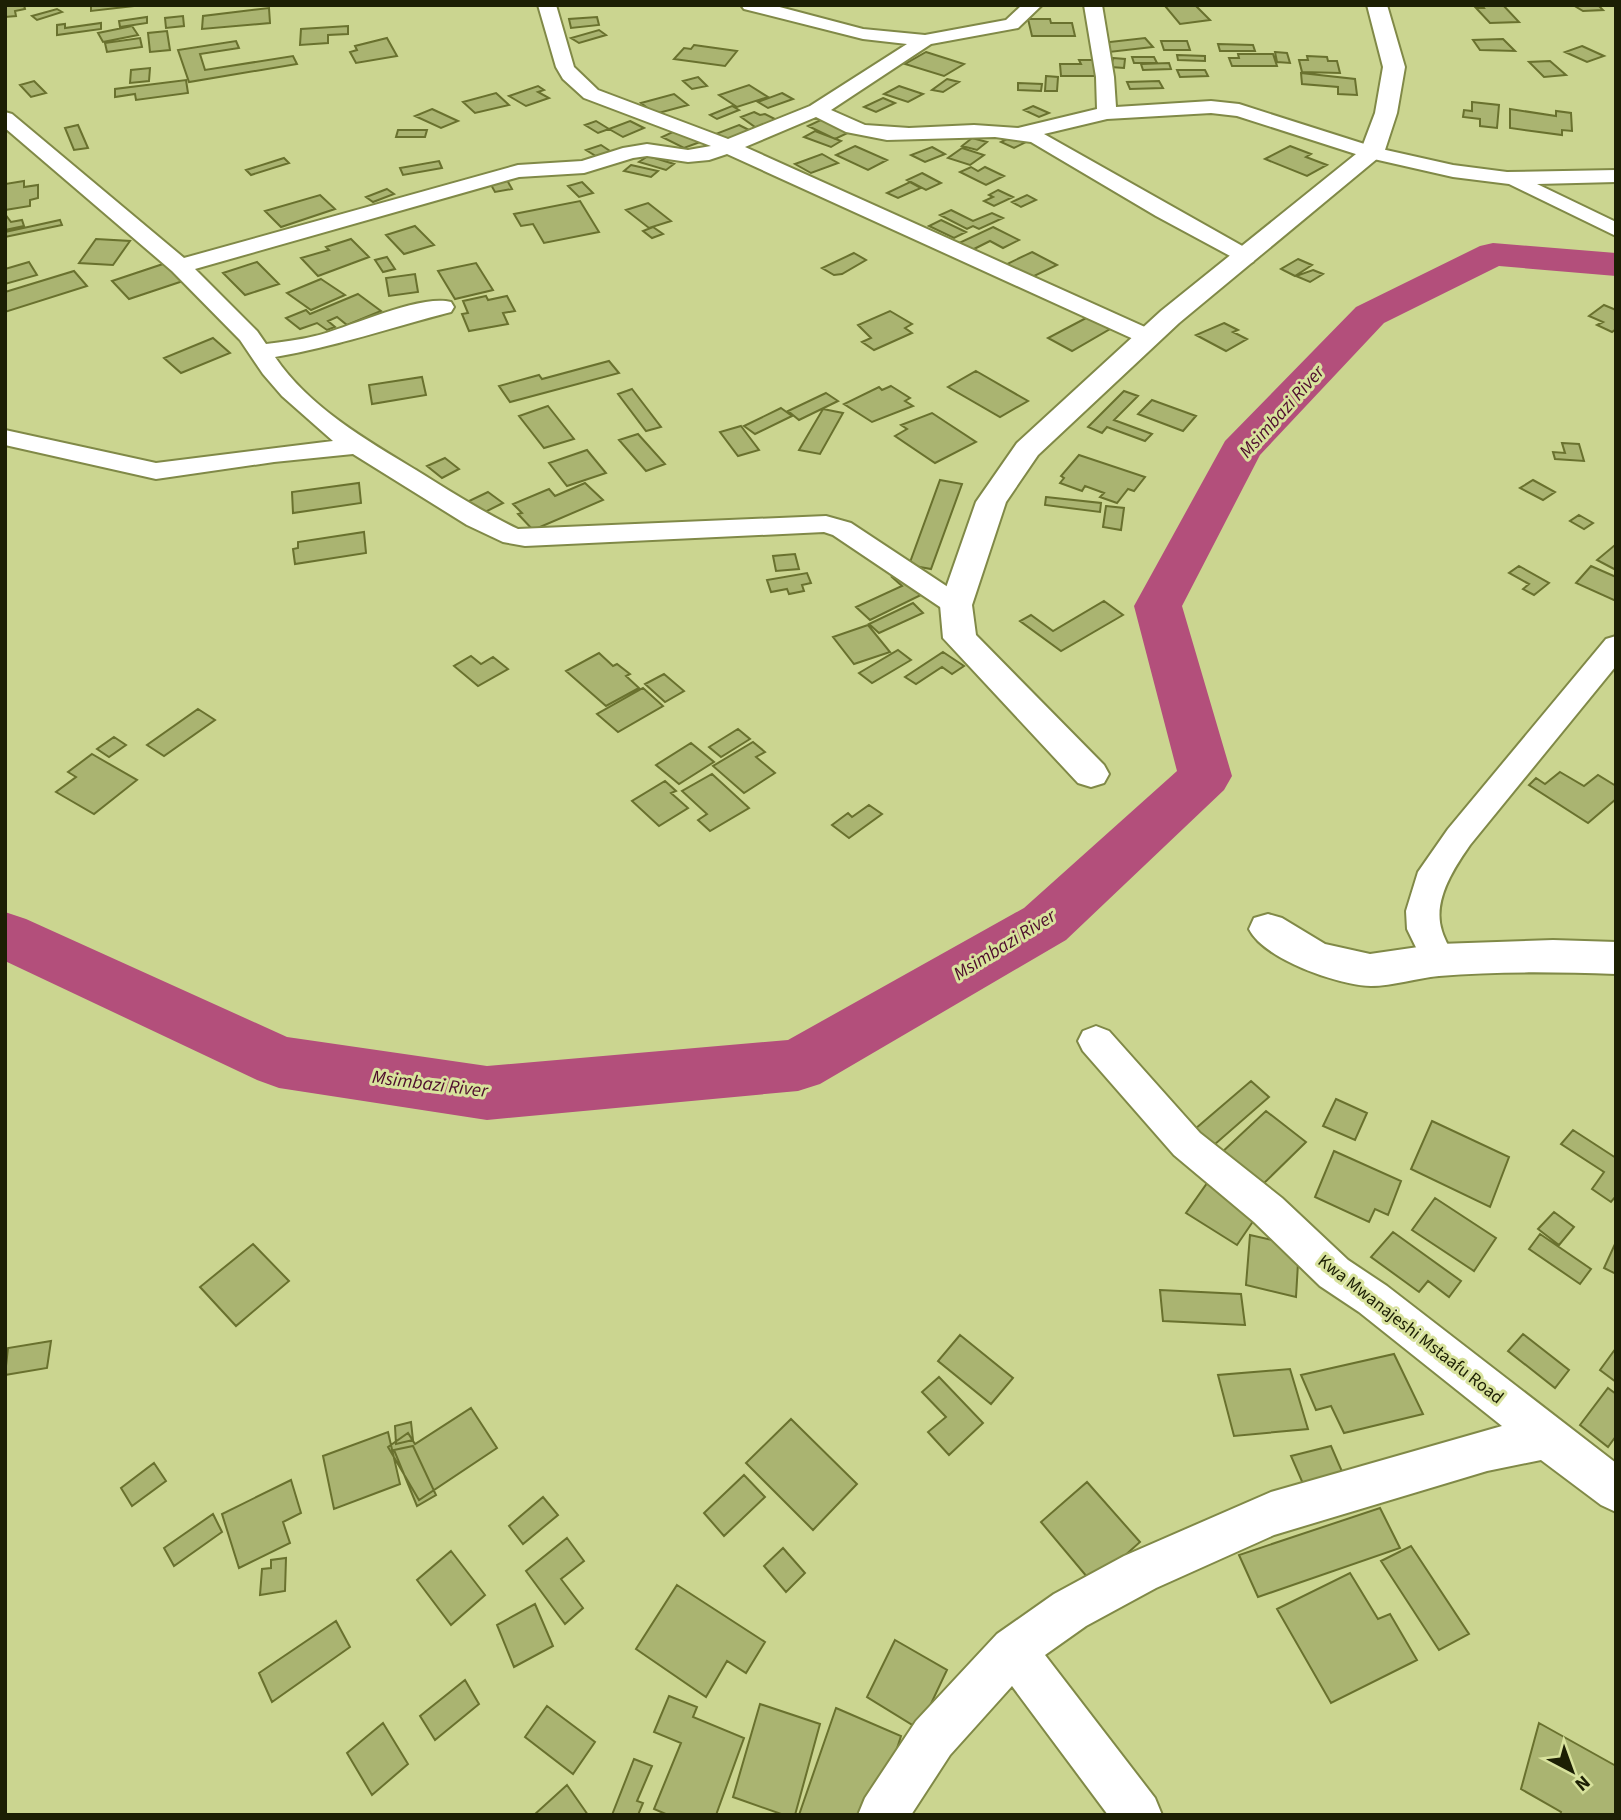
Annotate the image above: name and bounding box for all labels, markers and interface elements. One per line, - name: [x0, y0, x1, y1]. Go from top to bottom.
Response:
- water label: Msimbazi River: [1233, 359, 1332, 464]
- water label: Msimbazi River: [948, 902, 1063, 988]
- water label: Msimbazi River: [370, 1064, 491, 1105]
- street label: Kwa Mwanajeshi Mstaafu Road: [1313, 1249, 1509, 1410]
- north arrow: [1537, 1736, 1607, 1806]
- text: N: [1569, 1768, 1596, 1797]

